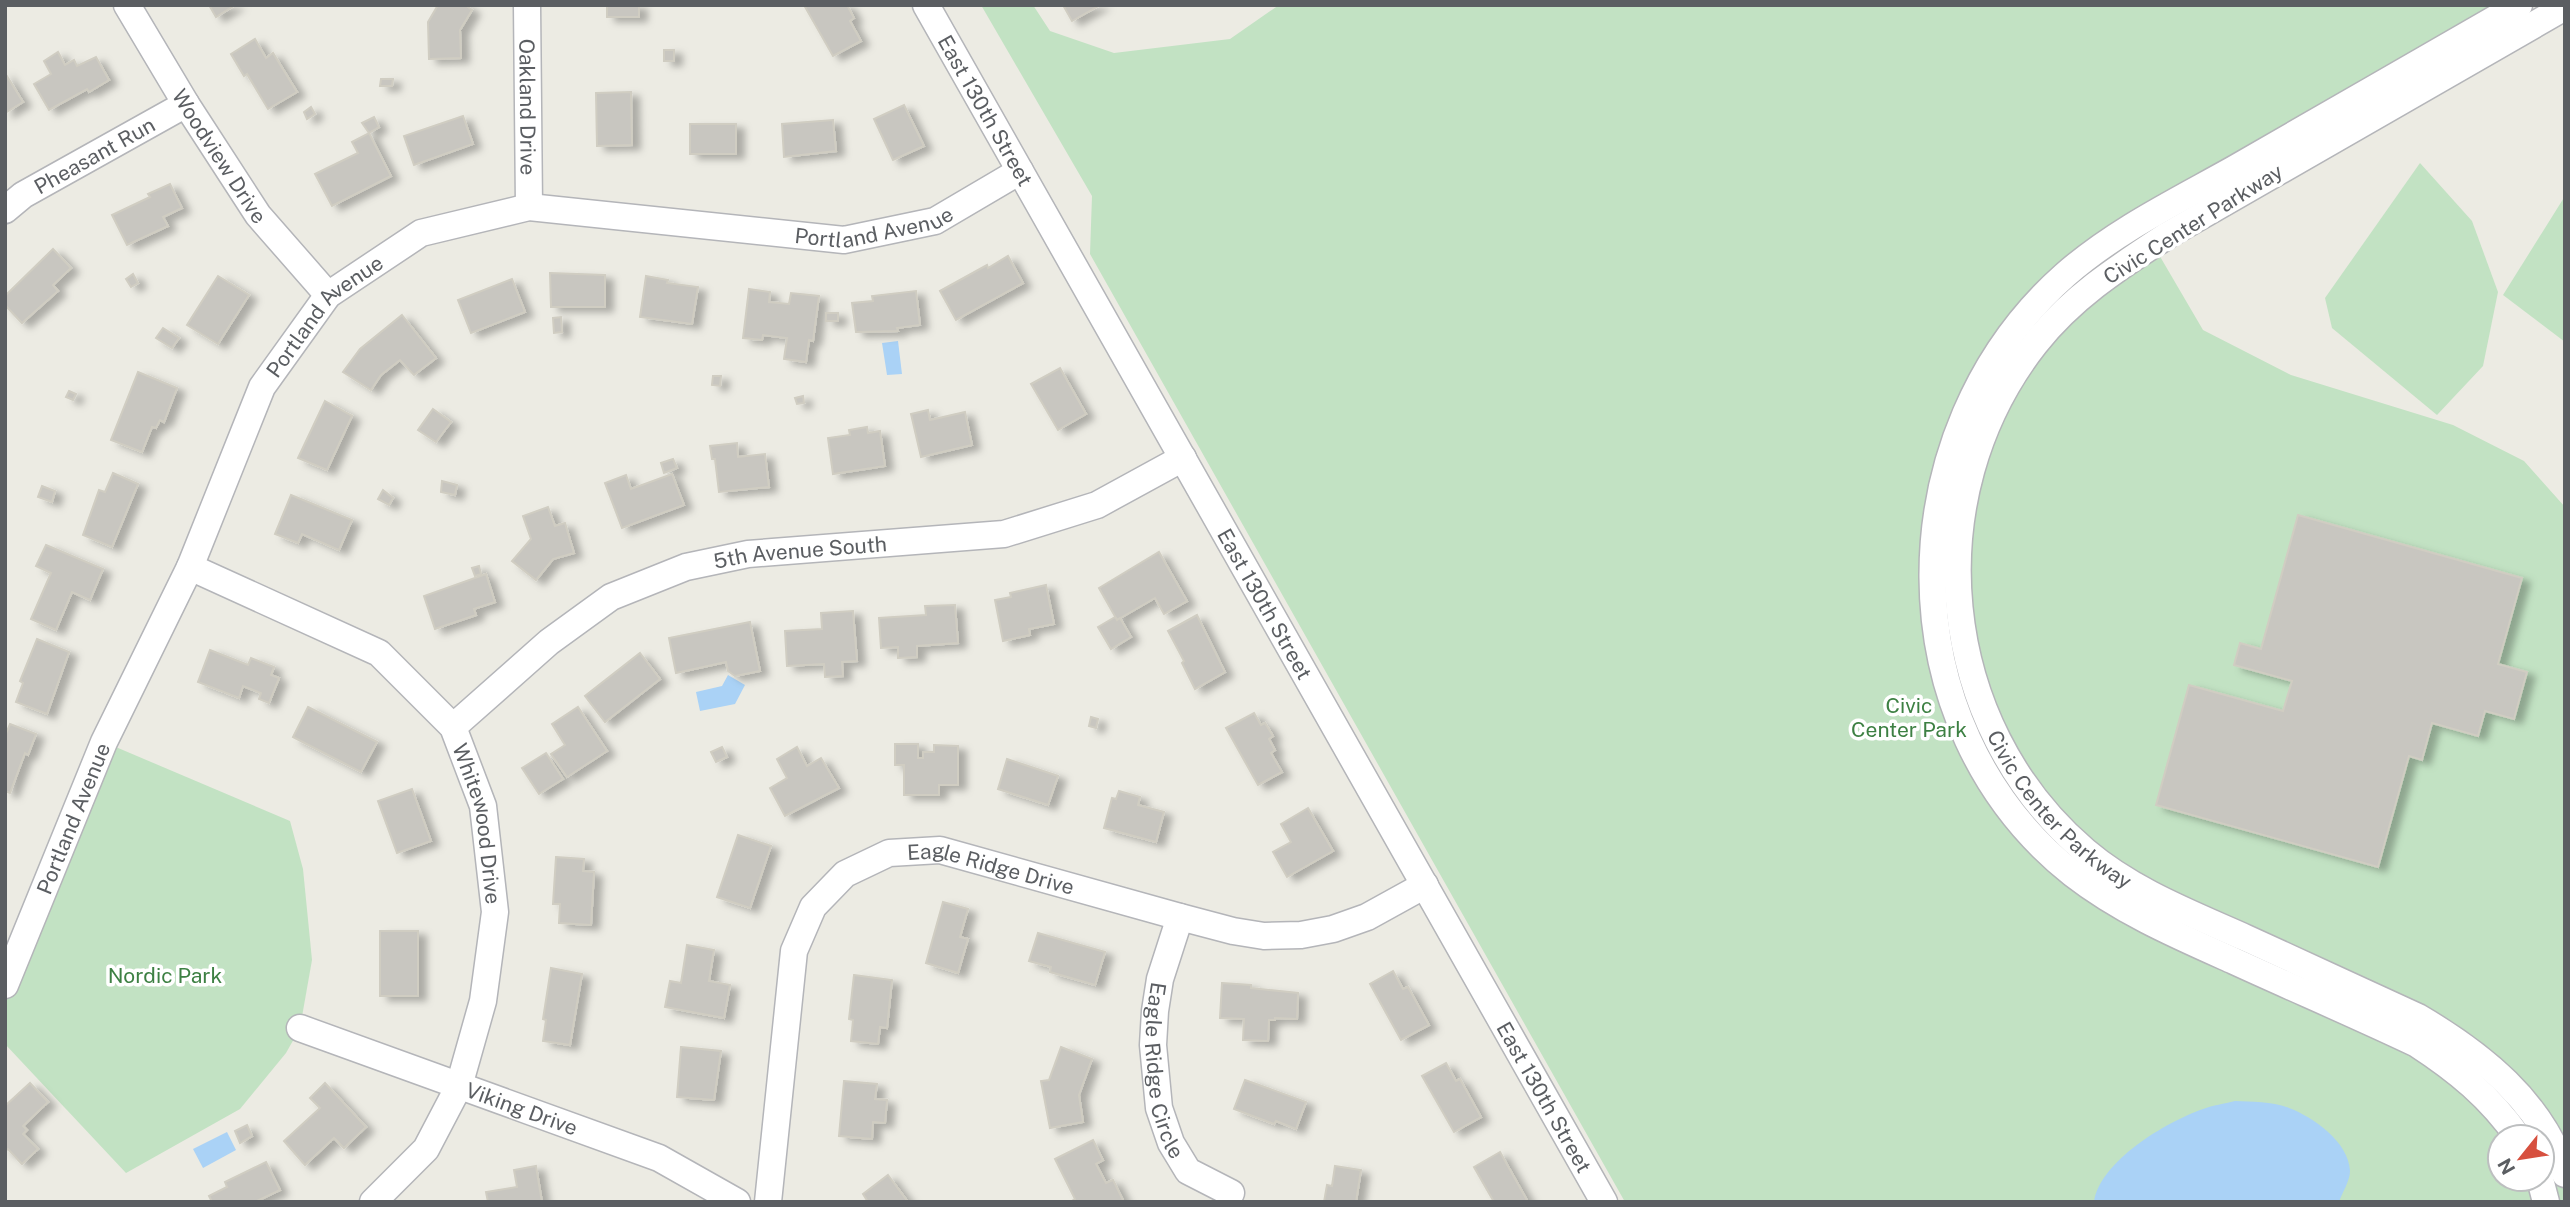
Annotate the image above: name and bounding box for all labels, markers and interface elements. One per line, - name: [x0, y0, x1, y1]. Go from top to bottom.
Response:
- street label: East 130th Street: [933, 30, 1038, 190]
- street label: Oakland Drive: [515, 39, 541, 175]
- street label: Woodview Drive: [167, 84, 272, 228]
- street label: Pheasant Run: [29, 112, 159, 199]
- street label: Civic Center Parkway: [2099, 159, 2287, 289]
- street label: Portland Avenue: [793, 201, 957, 253]
- street label: Portland Avenue: [261, 250, 387, 382]
- street label: East 130th Street: [1212, 524, 1318, 683]
- street label: 5th Avenue South: [711, 531, 888, 573]
- park label: Civic Center Park: [1851, 693, 1967, 742]
- street label: Civic Center Parkway: [1982, 726, 2137, 893]
- street label: Portland Avenue: [31, 739, 115, 898]
- street label: Whitewood Drive: [448, 740, 507, 905]
- street label: Eagle Ridge Drive: [906, 837, 1077, 899]
- park label: Nordic Park: [108, 963, 223, 988]
- street label: Eagle Ridge Circle: [1140, 981, 1190, 1163]
- street label: East 130th Street: [1492, 1017, 1597, 1177]
- street label: Viking Drive: [463, 1077, 581, 1140]
- north arrow: [2486, 1123, 2556, 1193]
- text: N: [2493, 1155, 2520, 1178]

